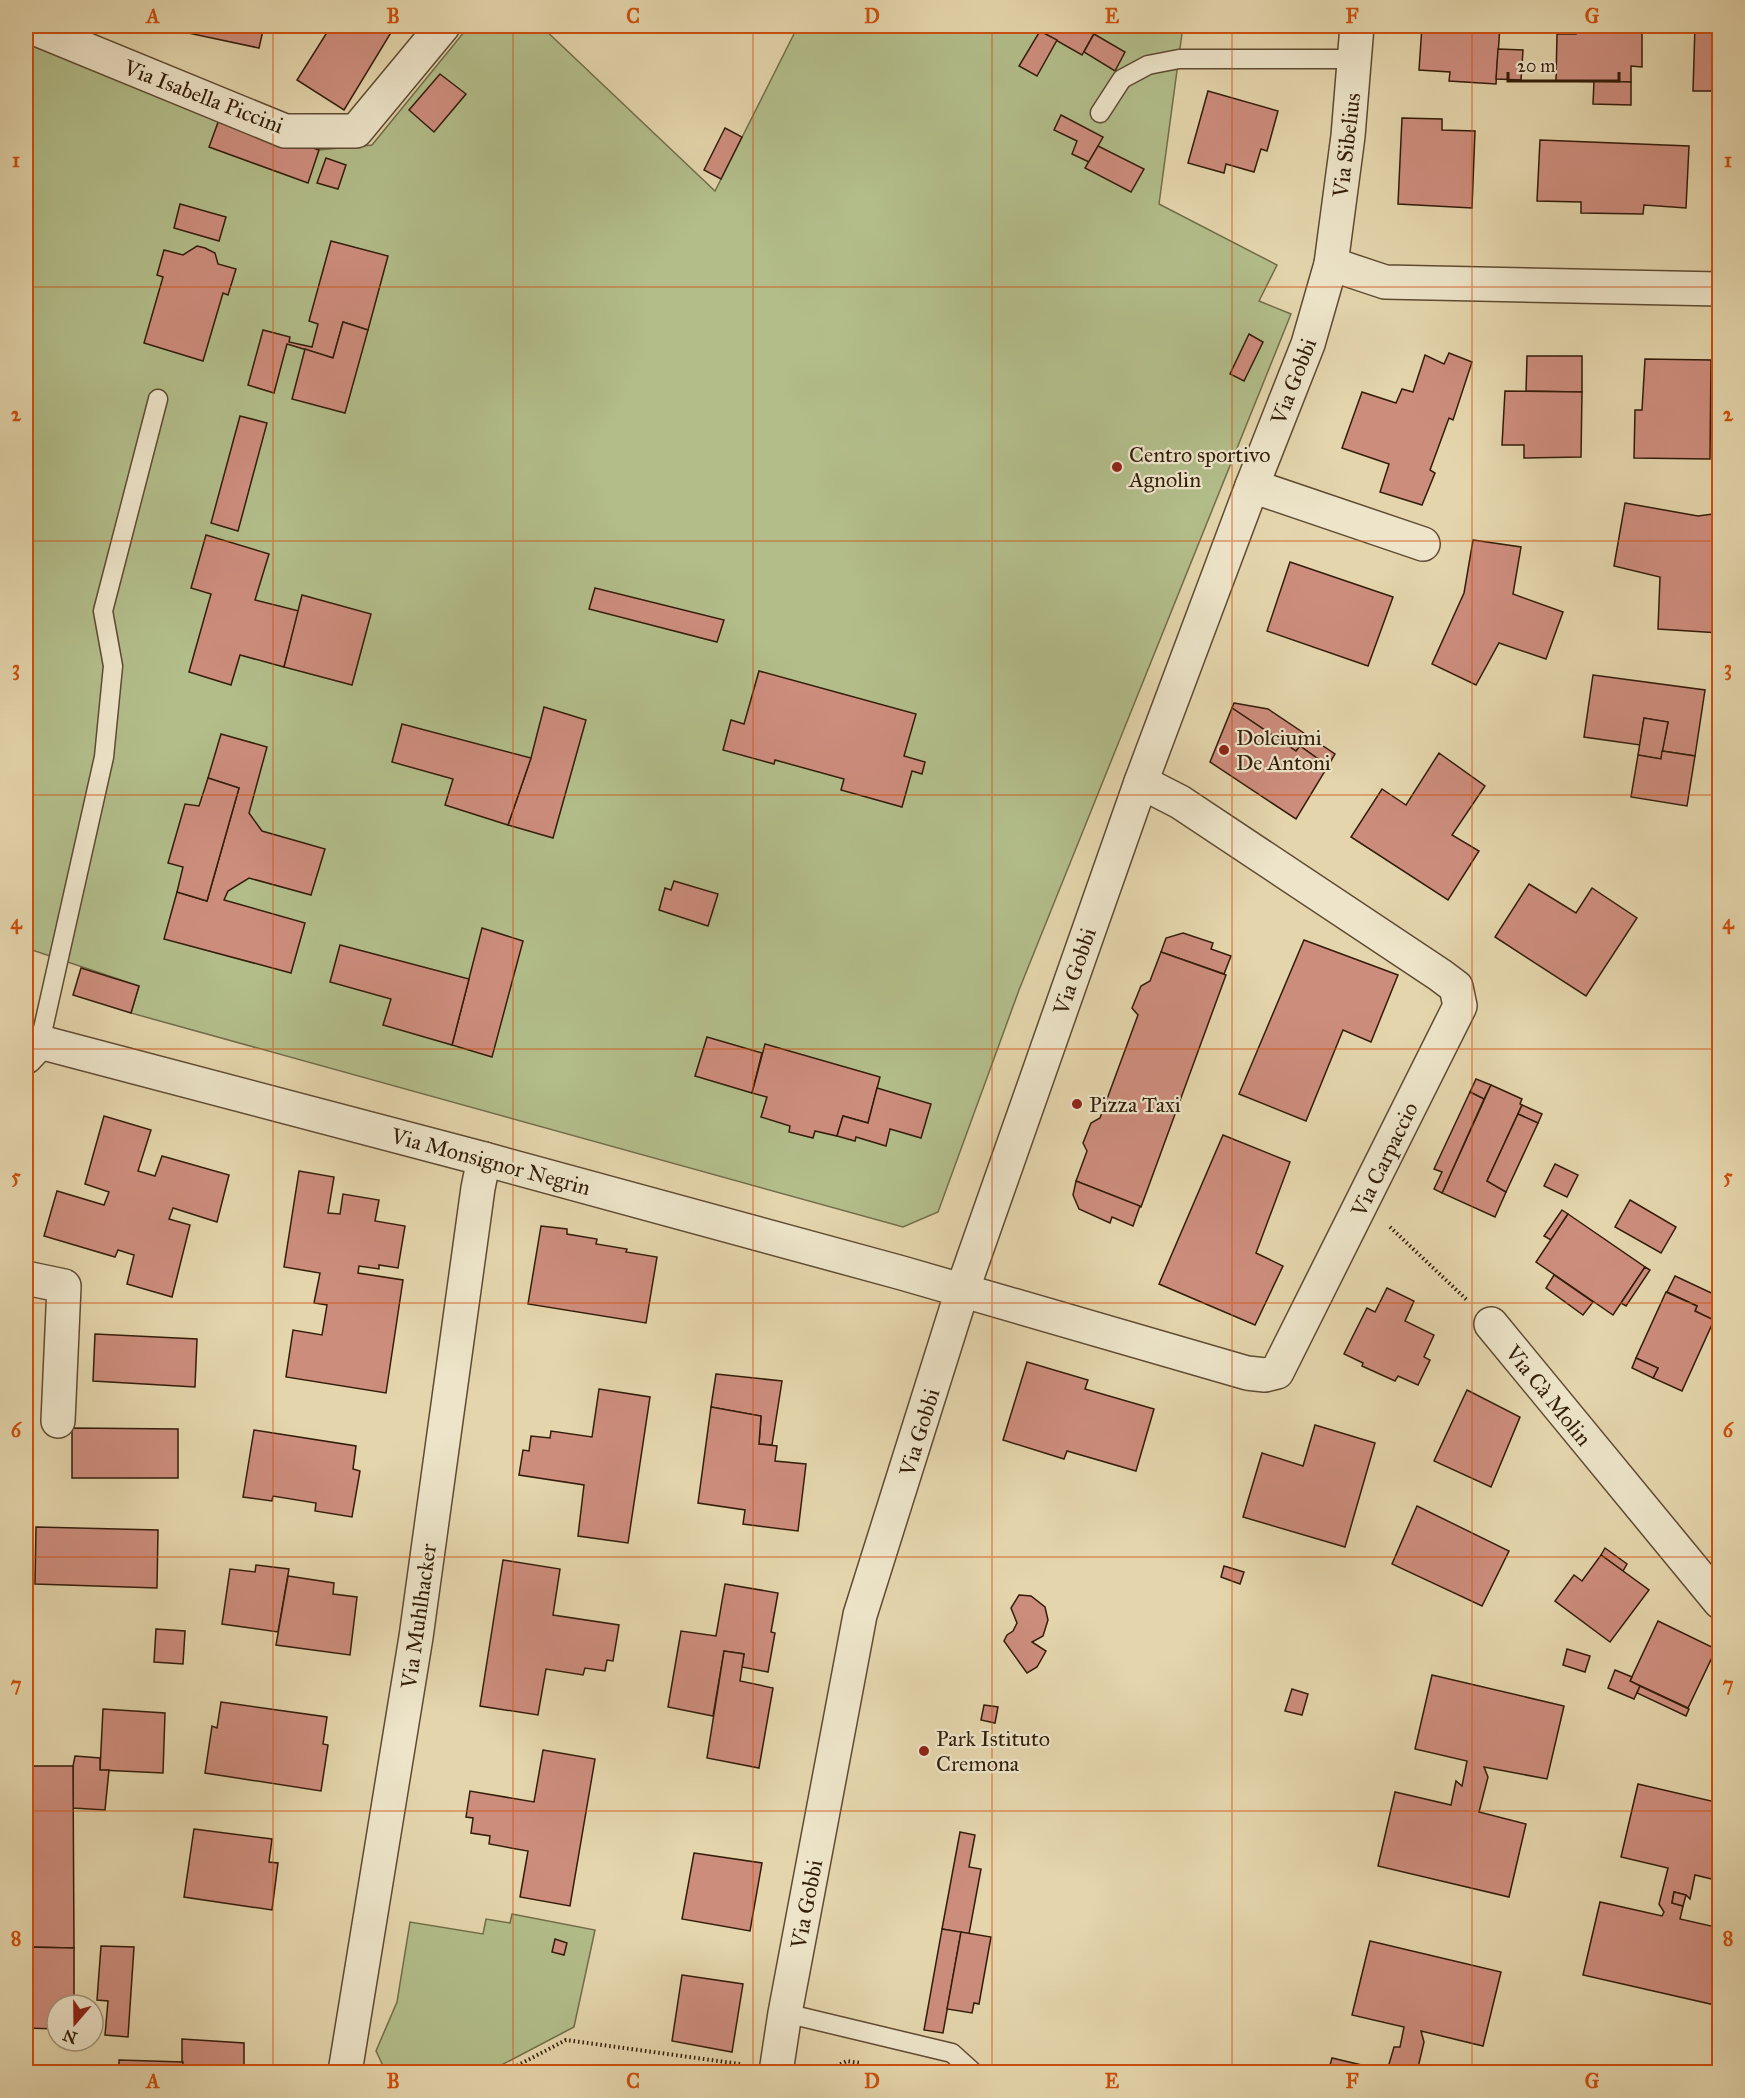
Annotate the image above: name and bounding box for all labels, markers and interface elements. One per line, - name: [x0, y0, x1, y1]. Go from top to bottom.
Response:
- text: A: [144, 4, 160, 28]
- text: B: [386, 4, 400, 28]
- text: C: [626, 4, 640, 28]
- text: D: [864, 4, 880, 28]
- text: E: [1105, 4, 1120, 28]
- text: F: [1345, 4, 1359, 28]
- text: G: [1585, 4, 1600, 28]
- scale bar: [1508, 45, 1619, 83]
- street label: Via Isabella Piccini: [119, 53, 287, 139]
- text: 20 m: [1517, 55, 1555, 77]
- street label: Via Sibelius: [1327, 91, 1366, 200]
- text: 1: [12, 148, 20, 172]
- text: 1: [1724, 148, 1732, 172]
- street label: Via Gobbi: [1264, 334, 1322, 429]
- text: 2: [11, 402, 22, 426]
- text: 2: [1723, 402, 1734, 426]
- place label: Centro sportivo Agnolin: [1128, 441, 1271, 493]
- marker: Centro sportivo Agnolin: [1110, 460, 1124, 474]
- text: 3: [12, 656, 20, 681]
- text: 3: [1724, 656, 1732, 681]
- place label: Dolciumi De Antoni: [1236, 724, 1331, 776]
- marker: Dolciumi De Antoni: [1217, 743, 1231, 757]
- text: 4: [10, 910, 22, 935]
- text: 4: [1722, 910, 1734, 935]
- street label: Via Gobbi: [1047, 924, 1102, 1019]
- place label: Pizza Taxi: [1089, 1091, 1181, 1118]
- marker: Pizza Taxi: [1070, 1097, 1084, 1111]
- street label: Via Carpaccio: [1345, 1098, 1424, 1222]
- street label: Via Monsignor Negrin: [387, 1122, 594, 1201]
- text: 5: [11, 1164, 21, 1188]
- text: 5: [1723, 1164, 1733, 1188]
- street label: Via Cà Molin: [1499, 1339, 1598, 1451]
- street label: Via Gobbi: [893, 1385, 946, 1480]
- text: 6: [11, 1418, 23, 1442]
- text: 6: [1723, 1418, 1735, 1442]
- street label: Via Muhlhacker: [395, 1541, 442, 1691]
- text: 7: [11, 1672, 22, 1696]
- text: 7: [1723, 1672, 1734, 1696]
- place label: Park Istituto Cremona: [936, 1725, 1050, 1777]
- marker: Park Istituto Cremona: [917, 1744, 931, 1758]
- street label: Via Gobbi: [784, 1857, 828, 1952]
- text: 8: [11, 1926, 21, 1950]
- text: 8: [1723, 1926, 1733, 1950]
- north arrow: [45, 1993, 105, 2053]
- text: N: [60, 2025, 80, 2048]
- text: A: [144, 2069, 160, 2093]
- text: B: [386, 2069, 400, 2093]
- text: C: [626, 2069, 640, 2093]
- text: D: [864, 2069, 880, 2093]
- text: E: [1105, 2069, 1120, 2093]
- text: F: [1345, 2069, 1359, 2093]
- text: G: [1585, 2069, 1600, 2093]

